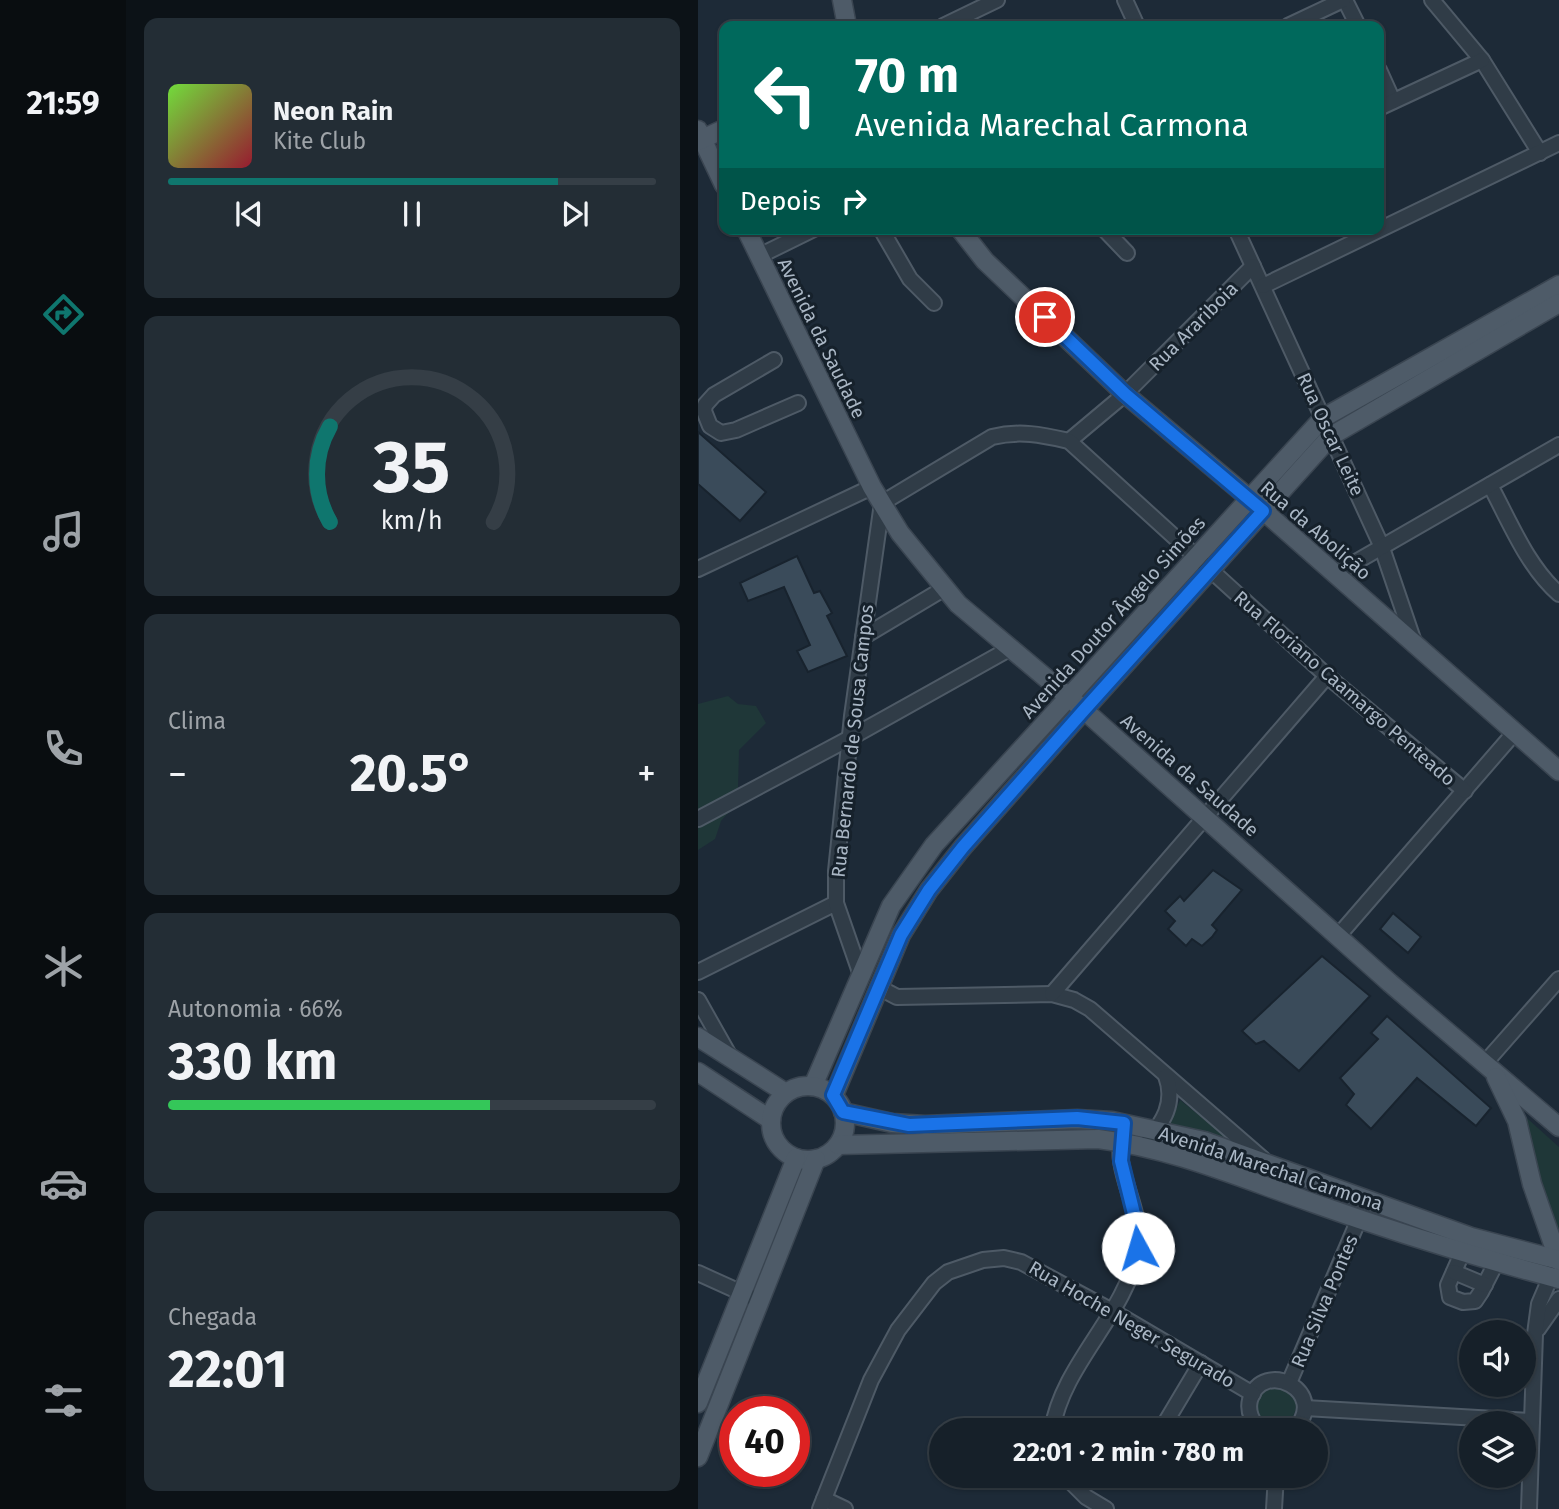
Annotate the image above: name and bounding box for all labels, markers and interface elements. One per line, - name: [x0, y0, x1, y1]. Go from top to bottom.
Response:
- text: 70 m: [855, 46, 959, 105]
- icon: left: [740, 49, 831, 140]
- text: 21:59: [26, 84, 100, 122]
- text: Neon Rain: [273, 96, 393, 127]
- text: Avenida Marechal Carmona: [855, 106, 1249, 144]
- text: Kite Club: [273, 127, 366, 155]
- icon: right: [835, 182, 873, 220]
- text: Depois: [740, 186, 821, 217]
- icon: previous: [230, 195, 268, 233]
- icon: pause: [393, 195, 431, 233]
- icon: next: [556, 195, 594, 233]
- street label: Avenida da Saudade: [773, 254, 870, 422]
- street label: Rua Arariboia: [1144, 277, 1243, 376]
- pin: [1015, 287, 1075, 347]
- icon: directions: [39, 290, 88, 339]
- icon: arrive: [1026, 298, 1064, 336]
- street label: Rua Oscar Leite: [1292, 369, 1369, 499]
- text: 35: [373, 425, 450, 512]
- street label: Rua da Abolição: [1256, 476, 1376, 585]
- text: km/h: [381, 506, 443, 536]
- icon: music: [39, 507, 88, 556]
- street label: Avenida Doutor Ângelo Simões: [1016, 511, 1210, 723]
- street label: Rua Floriano Caamargo Penteado: [1229, 586, 1460, 791]
- street label: Rua Bernardo de Sousa Campos: [827, 603, 878, 879]
- text: Clima: [168, 707, 226, 735]
- street label: Avenida da Saudade: [1116, 709, 1263, 842]
- icon: phone: [39, 724, 88, 773]
- text: 20.5°: [350, 742, 474, 805]
- text: −: [168, 751, 187, 797]
- text: +: [637, 751, 656, 797]
- icon: climate: [39, 942, 88, 991]
- text: Autonomia · 66%: [168, 995, 343, 1023]
- text: 330 km: [168, 1030, 337, 1093]
- street label: Avenida Marechal Carmona: [1156, 1121, 1386, 1216]
- icon: car: [39, 1159, 88, 1208]
- position arrow: [1101, 1211, 1175, 1285]
- street label: Rua Silva Pontes: [1286, 1231, 1363, 1371]
- street label: Rua Hoche Neger Segurado: [1025, 1256, 1239, 1393]
- text: Chegada: [168, 1303, 257, 1331]
- map controls: [1459, 1320, 1536, 1488]
- button: sound: [1459, 1320, 1536, 1397]
- text: 22:01: [168, 1338, 288, 1401]
- icon: filters: [39, 1376, 88, 1425]
- speed limit sign: 40: [719, 1396, 810, 1487]
- button: layers: [1459, 1411, 1536, 1488]
- text: 22:01 · 2 min · 780 m: [1013, 1437, 1244, 1468]

